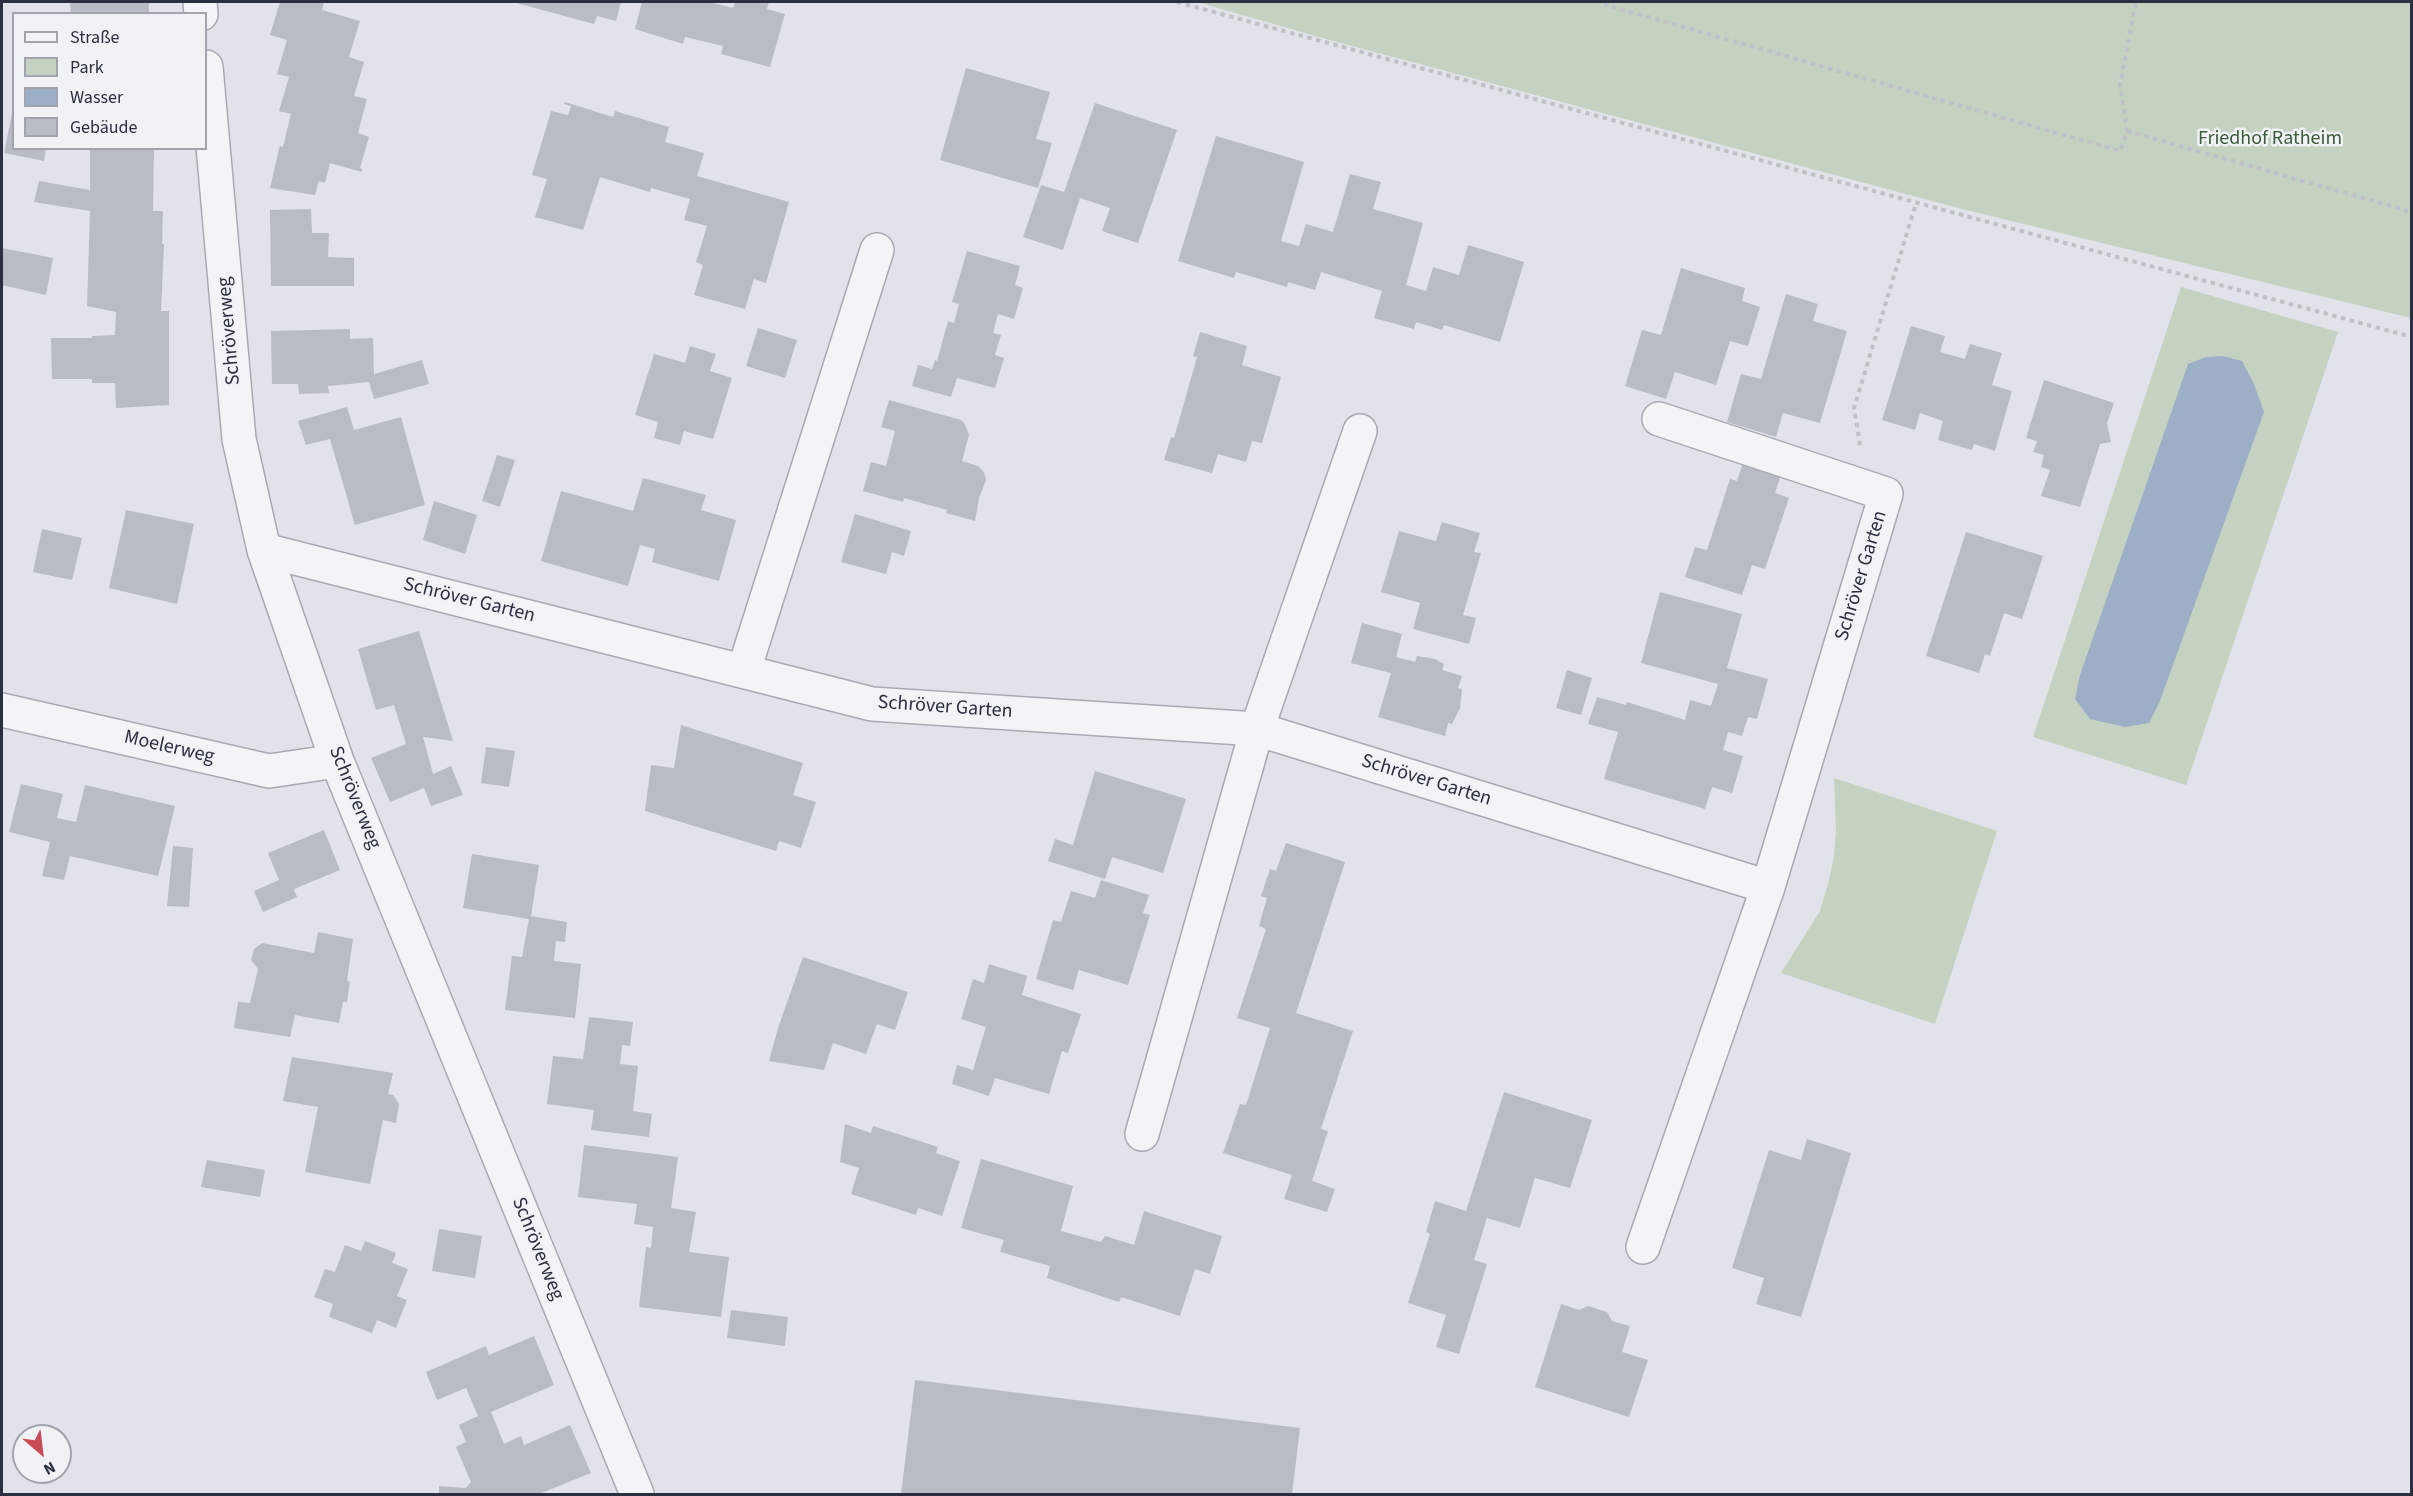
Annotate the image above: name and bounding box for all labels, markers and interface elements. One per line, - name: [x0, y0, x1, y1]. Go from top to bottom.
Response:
- legend: [12, 12, 207, 150]
- text: Straße: [70, 25, 119, 50]
- text: Park: [70, 55, 104, 80]
- text: Wasser: [70, 85, 123, 110]
- text: Gebäude: [70, 115, 138, 140]
- park label: Friedhof Ratheim: [2198, 128, 2342, 152]
- street label: Schröverweg: [213, 276, 247, 386]
- street label: Schröver Garten: [1831, 508, 1893, 644]
- street label: Schröver Garten: [401, 573, 537, 629]
- street label: Schröver Garten: [877, 691, 1013, 725]
- street label: Moelerweg: [122, 726, 216, 770]
- street label: Schröverweg: [322, 743, 386, 853]
- street label: Schröver Garten: [1358, 750, 1494, 812]
- street label: Schröverweg: [505, 1194, 569, 1304]
- north arrow: [12, 1424, 72, 1484]
- text: N: [40, 1456, 59, 1480]

